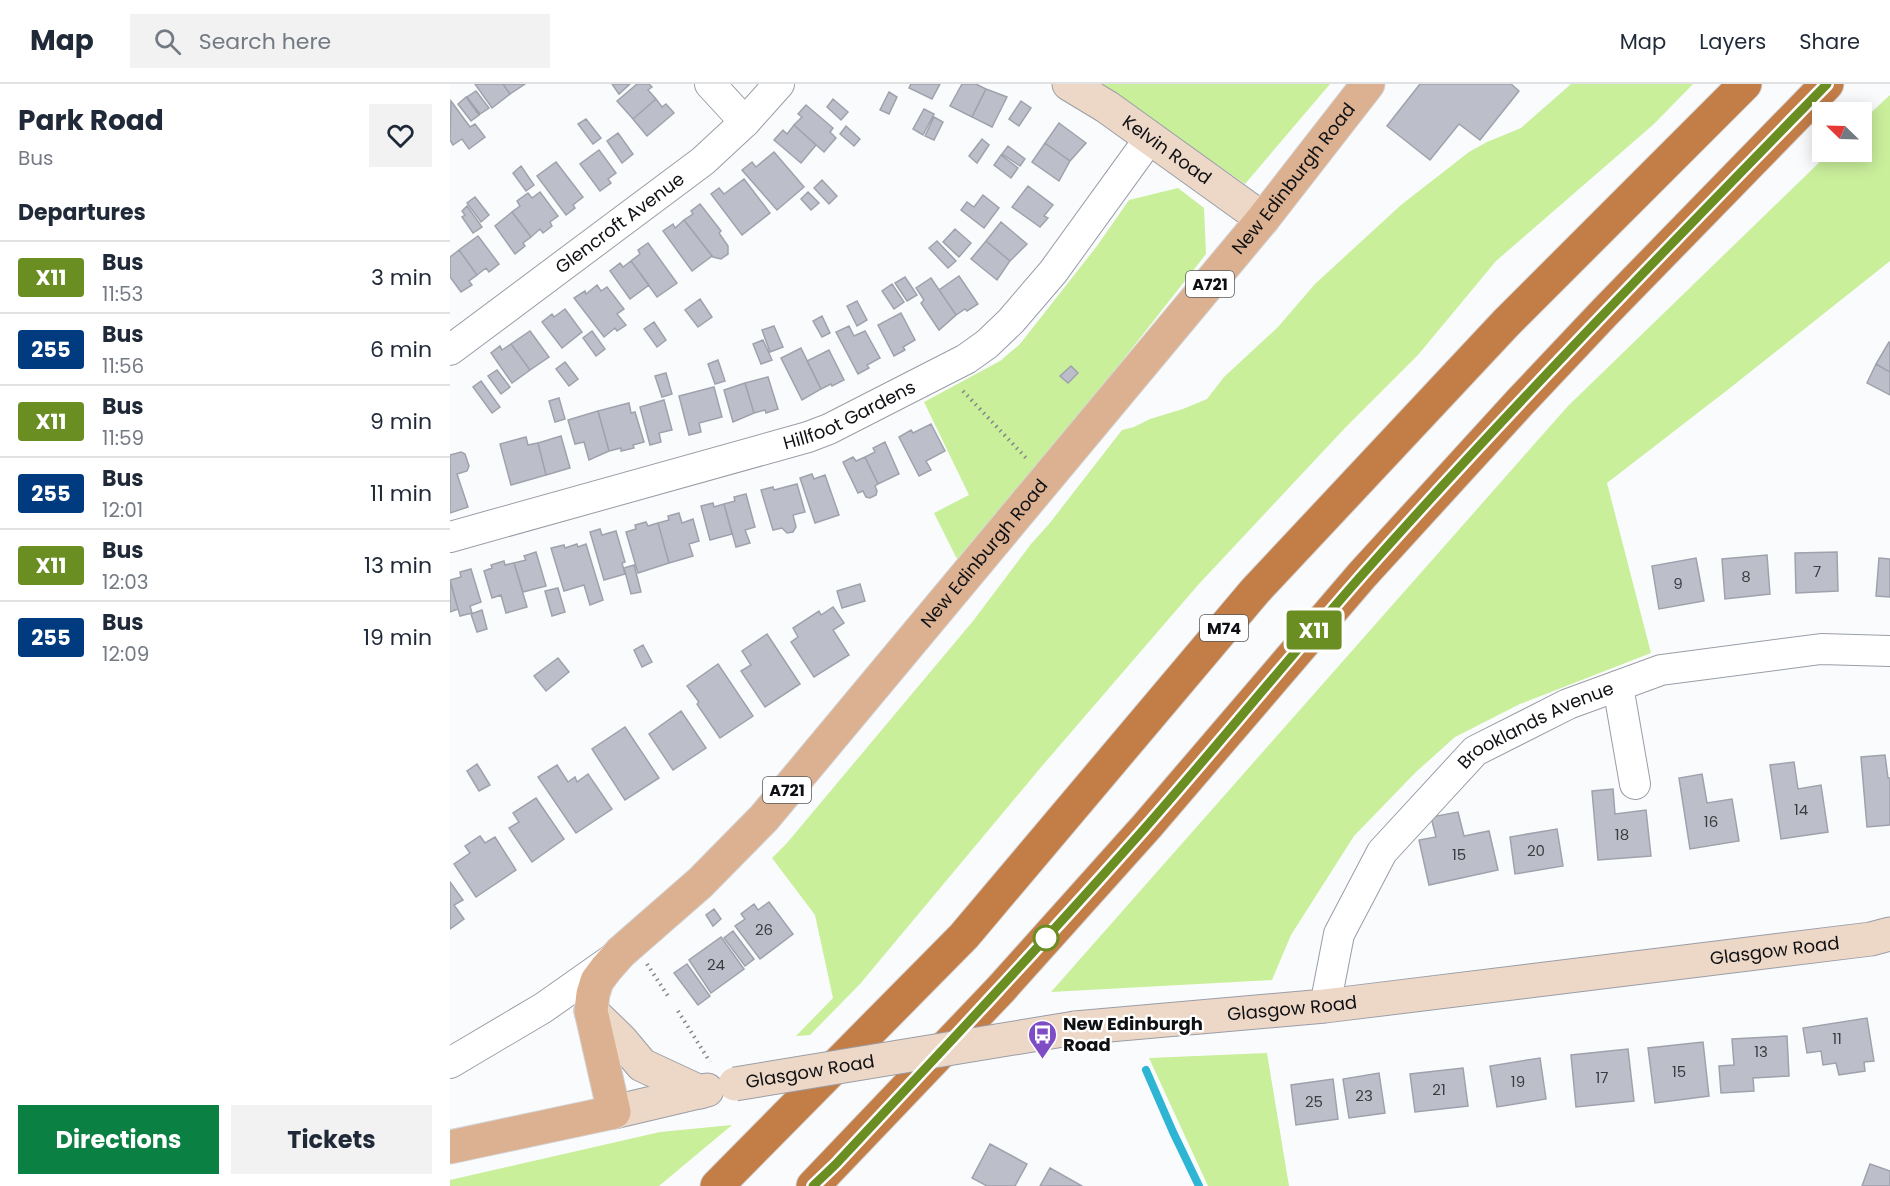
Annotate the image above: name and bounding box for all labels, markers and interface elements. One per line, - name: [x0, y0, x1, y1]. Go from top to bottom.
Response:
- search box: [130, 14, 550, 68]
- text: Map: [30, 21, 94, 60]
- icon: search: [151, 25, 184, 58]
- text: Search here: [199, 26, 331, 57]
- text: Map: [1620, 27, 1666, 56]
- text: Layers: [1699, 27, 1766, 56]
- text: Share: [1799, 27, 1860, 56]
- street label: New Edinburgh Road: [1226, 97, 1361, 259]
- text: Park Road: [18, 101, 164, 140]
- north arrow: [1812, 102, 1872, 162]
- map controls: [1812, 102, 1872, 162]
- button: heart: [369, 104, 432, 167]
- street label: Kelvin Road: [1117, 109, 1217, 190]
- text: Bus: [18, 144, 54, 172]
- street label: Glencroft Avenue: [550, 166, 689, 279]
- text: Departures: [18, 197, 146, 228]
- text: Bus: [102, 247, 144, 278]
- text: 3 min: [371, 262, 432, 293]
- text: X11: [36, 263, 66, 292]
- road number: A721: [1186, 271, 1234, 297]
- text: 11:53: [102, 280, 143, 308]
- text: Bus: [102, 319, 144, 350]
- text: 6 min: [370, 334, 432, 365]
- text: 255: [31, 335, 71, 364]
- text: 11:56: [102, 352, 144, 380]
- street label: Hillfoot Gardens: [780, 374, 919, 455]
- text: Bus: [102, 391, 144, 422]
- text: 9 min: [370, 406, 432, 437]
- text: X11: [36, 407, 66, 436]
- text: 11:59: [102, 424, 144, 452]
- text: Bus: [102, 463, 144, 494]
- street label: New Edinburgh Road: [915, 474, 1053, 633]
- text: 11 min: [370, 478, 432, 509]
- text: 255: [31, 479, 71, 508]
- text: 12:01: [102, 496, 143, 524]
- text: Bus: [102, 535, 144, 566]
- text: 13 min: [364, 550, 432, 581]
- text: X11: [36, 551, 66, 580]
- house number: 7: [1813, 561, 1821, 582]
- house number: 8: [1741, 566, 1751, 587]
- text: 12:03: [102, 568, 149, 596]
- house number: 9: [1673, 573, 1683, 594]
- text: Bus: [102, 607, 144, 638]
- line badge: X11: [1280, 610, 1348, 650]
- road number: M74: [1200, 615, 1248, 641]
- text: X11: [1299, 616, 1329, 645]
- text: 19 min: [363, 622, 432, 653]
- text: 255: [31, 623, 71, 652]
- text: 12:09: [102, 640, 149, 668]
- street label: Brooklands Avenue: [1452, 675, 1617, 774]
- road number: A721: [763, 777, 811, 803]
- house number: 14: [1794, 799, 1808, 820]
- house number: 16: [1704, 811, 1718, 832]
- house number: 18: [1615, 824, 1629, 845]
- house number: 20: [1527, 840, 1545, 861]
- house number: 15: [1452, 844, 1466, 865]
- house number: 26: [755, 919, 773, 940]
- unlabelled marker: [1033, 925, 1059, 951]
- street label: Glasgow Road: [1708, 930, 1841, 971]
- house number: 24: [707, 954, 725, 975]
- street label: Glasgow Road: [1226, 989, 1358, 1027]
- place label: New Edinburgh Road: [1063, 1011, 1203, 1057]
- bus stop icon: New Edinburgh Road: [1026, 1018, 1058, 1060]
- house number: 11: [1832, 1028, 1842, 1049]
- house number: 13: [1754, 1041, 1768, 1062]
- street label: Glasgow Road: [744, 1048, 876, 1094]
- house number: 15: [1672, 1061, 1686, 1082]
- house number: 17: [1596, 1067, 1609, 1088]
- house number: 19: [1511, 1071, 1525, 1092]
- house number: 21: [1432, 1079, 1446, 1100]
- house number: 23: [1355, 1085, 1373, 1106]
- house number: 25: [1305, 1091, 1323, 1112]
- button: Directions: [18, 1105, 219, 1174]
- button: Tickets: [231, 1105, 432, 1174]

